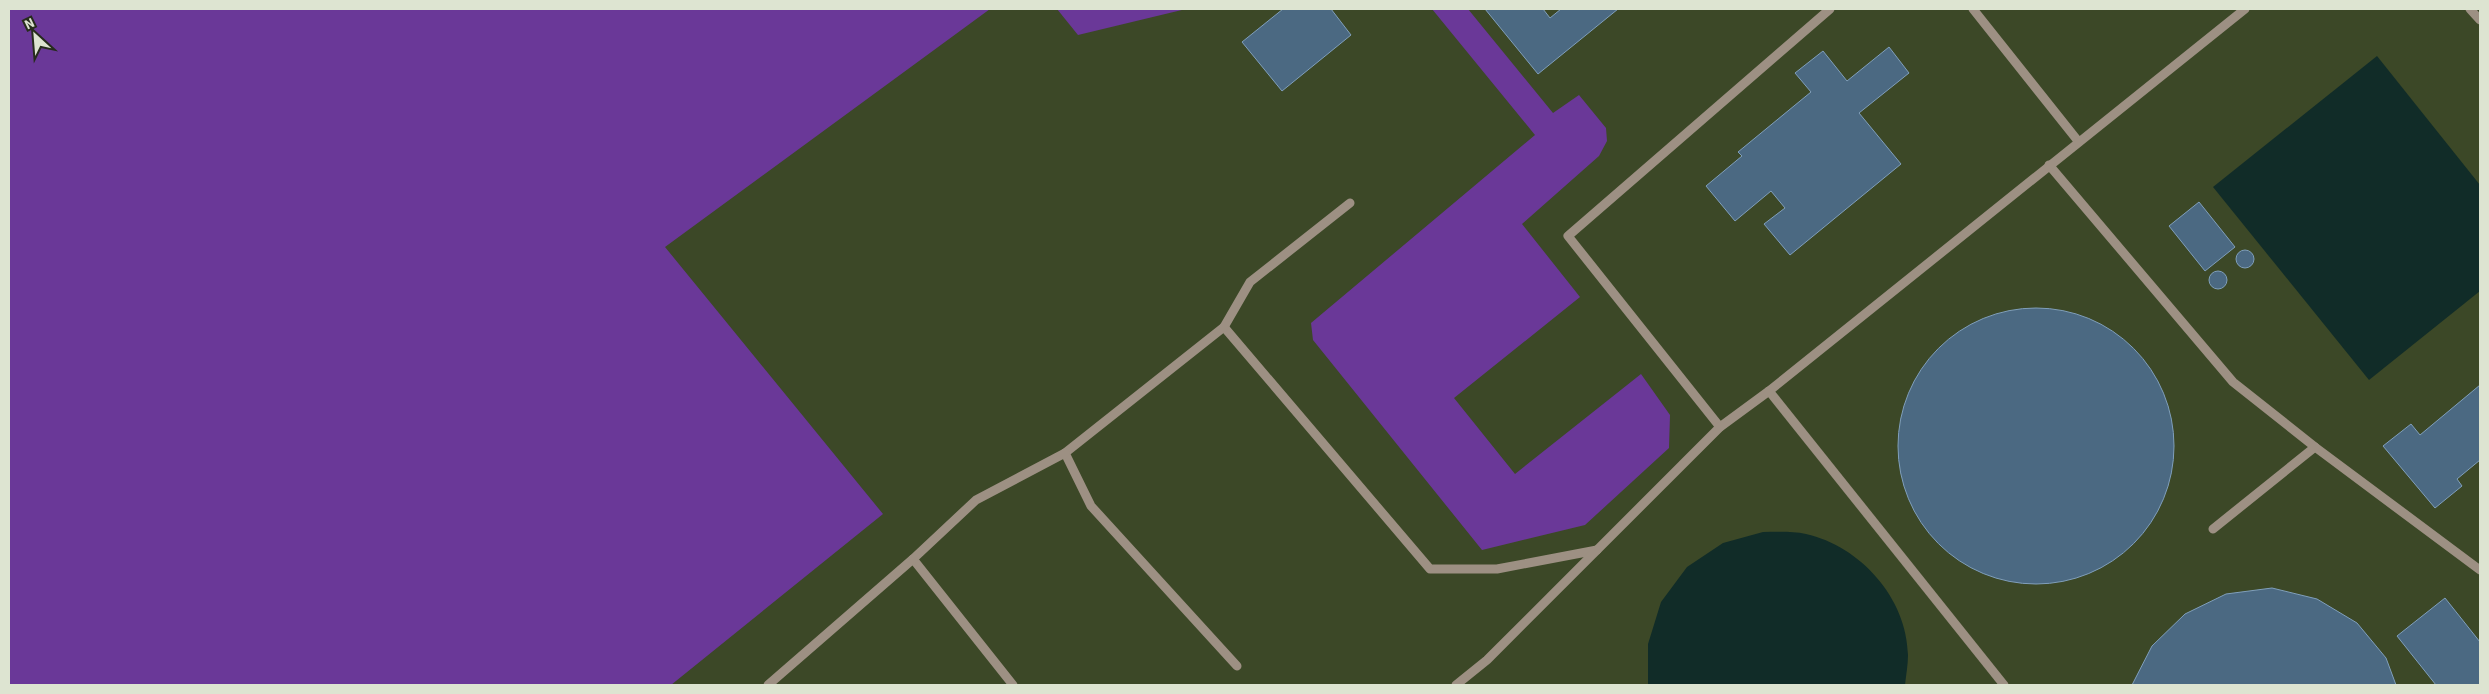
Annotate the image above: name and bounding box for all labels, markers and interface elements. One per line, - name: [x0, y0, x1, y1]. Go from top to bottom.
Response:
- north arrow: [10, 10, 60, 60]
- text: N: [21, 13, 38, 35]

